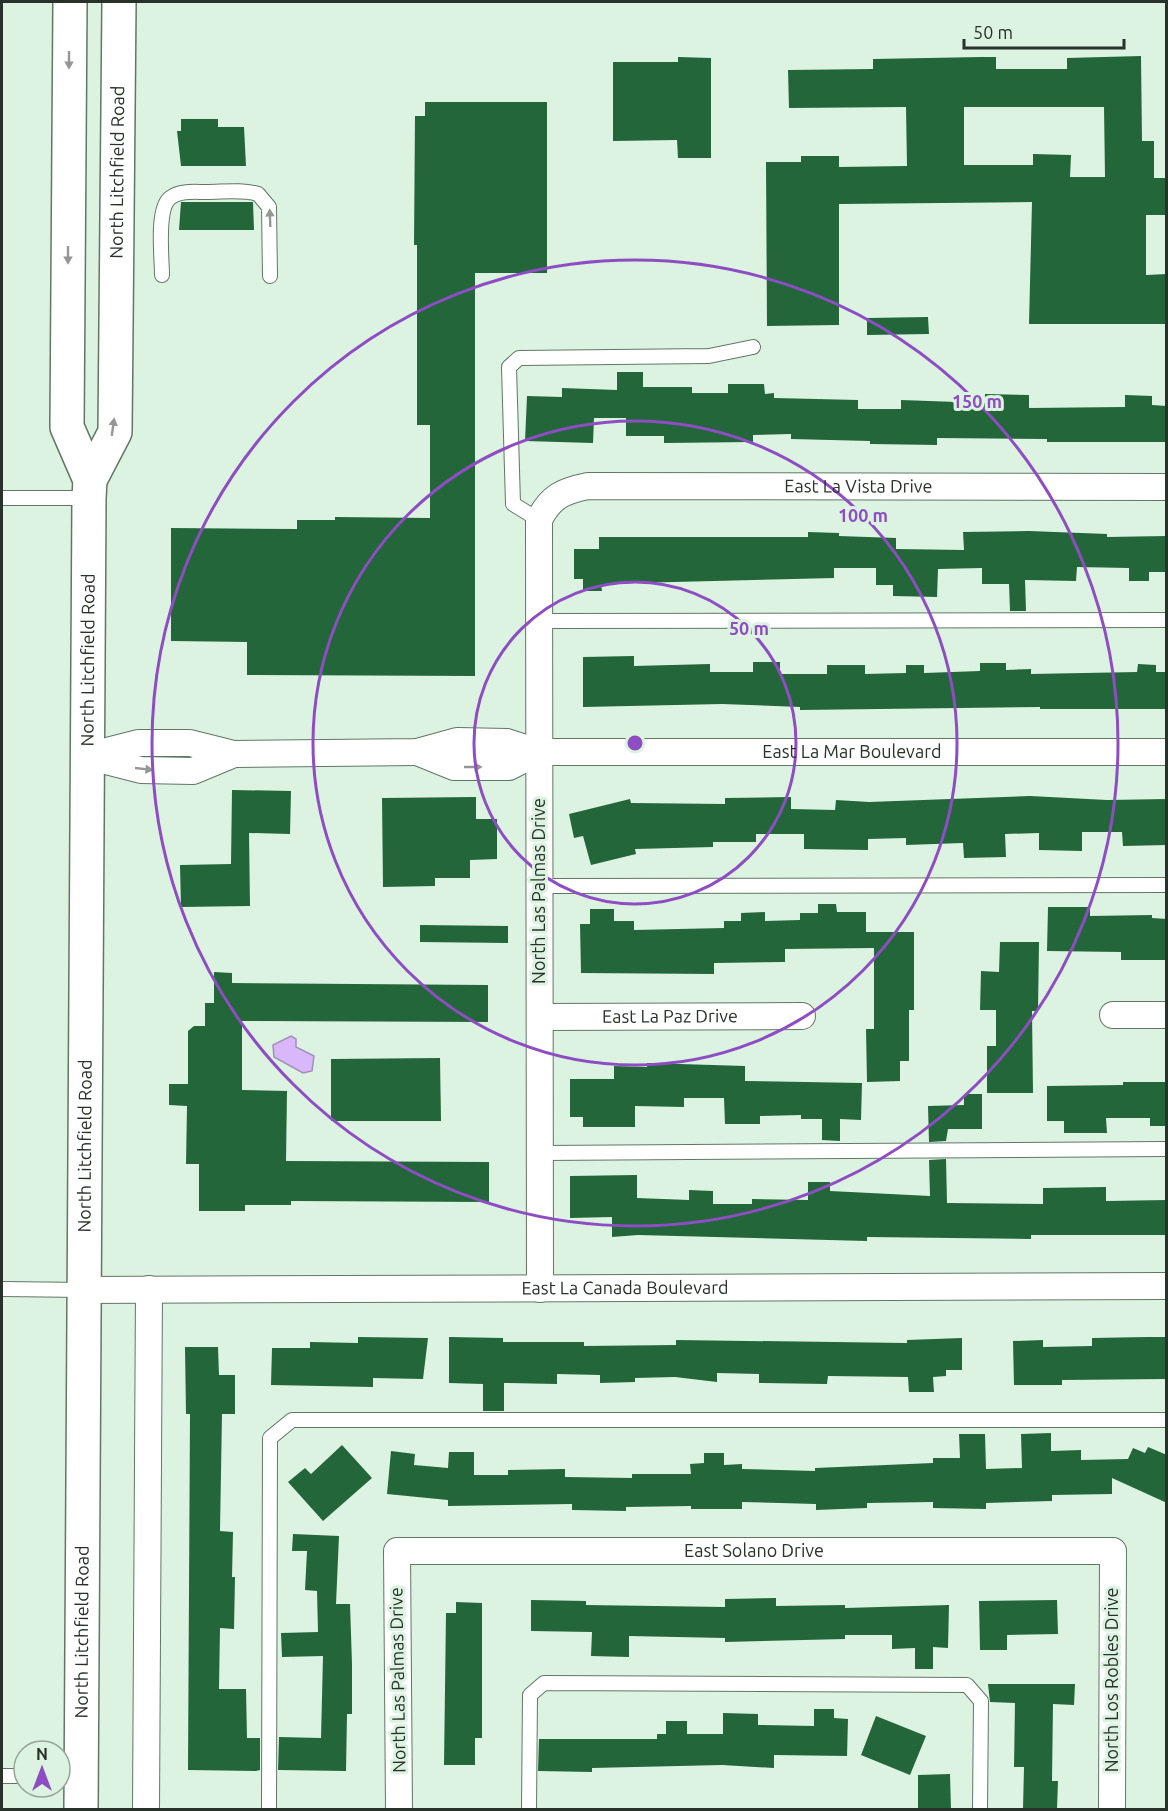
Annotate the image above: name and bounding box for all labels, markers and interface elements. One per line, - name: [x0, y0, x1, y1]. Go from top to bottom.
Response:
- scale bar: [964, 12, 1124, 50]
- text: 50 m: [973, 22, 1013, 42]
- one-way arrow: [64, 50, 74, 69]
- street label: North Litchfield Road: [106, 86, 127, 259]
- one-way arrow: [265, 208, 274, 227]
- one-way arrow: [63, 245, 73, 264]
- text: 150 m: [952, 391, 1002, 411]
- one-way arrow: [109, 417, 118, 436]
- street label: East La Vista Drive: [784, 475, 933, 496]
- text: 100 m: [838, 505, 888, 525]
- street label: North Litchfield Road: [76, 573, 98, 747]
- text: 50 m: [729, 618, 769, 638]
- centre of rings: [625, 733, 645, 753]
- street label: East La Mar Boulevard: [762, 741, 941, 761]
- one-way arrow: [463, 762, 482, 772]
- one-way arrow: [135, 764, 154, 774]
- street label: North Las Palmas Drive: [528, 798, 548, 984]
- street label: East La Paz Drive: [602, 1005, 738, 1026]
- street label: North Litchfield Road: [74, 1059, 95, 1233]
- street label: East La Canada Boulevard: [521, 1277, 729, 1297]
- street label: East Solano Drive: [684, 1540, 824, 1560]
- street label: North Litchfield Road: [71, 1545, 92, 1719]
- street label: North Las Palmas Drive: [385, 1587, 409, 1773]
- street label: North Los Robles Drive: [1101, 1588, 1121, 1772]
- north arrow: [12, 1739, 72, 1799]
- text: N: [36, 1745, 48, 1763]

